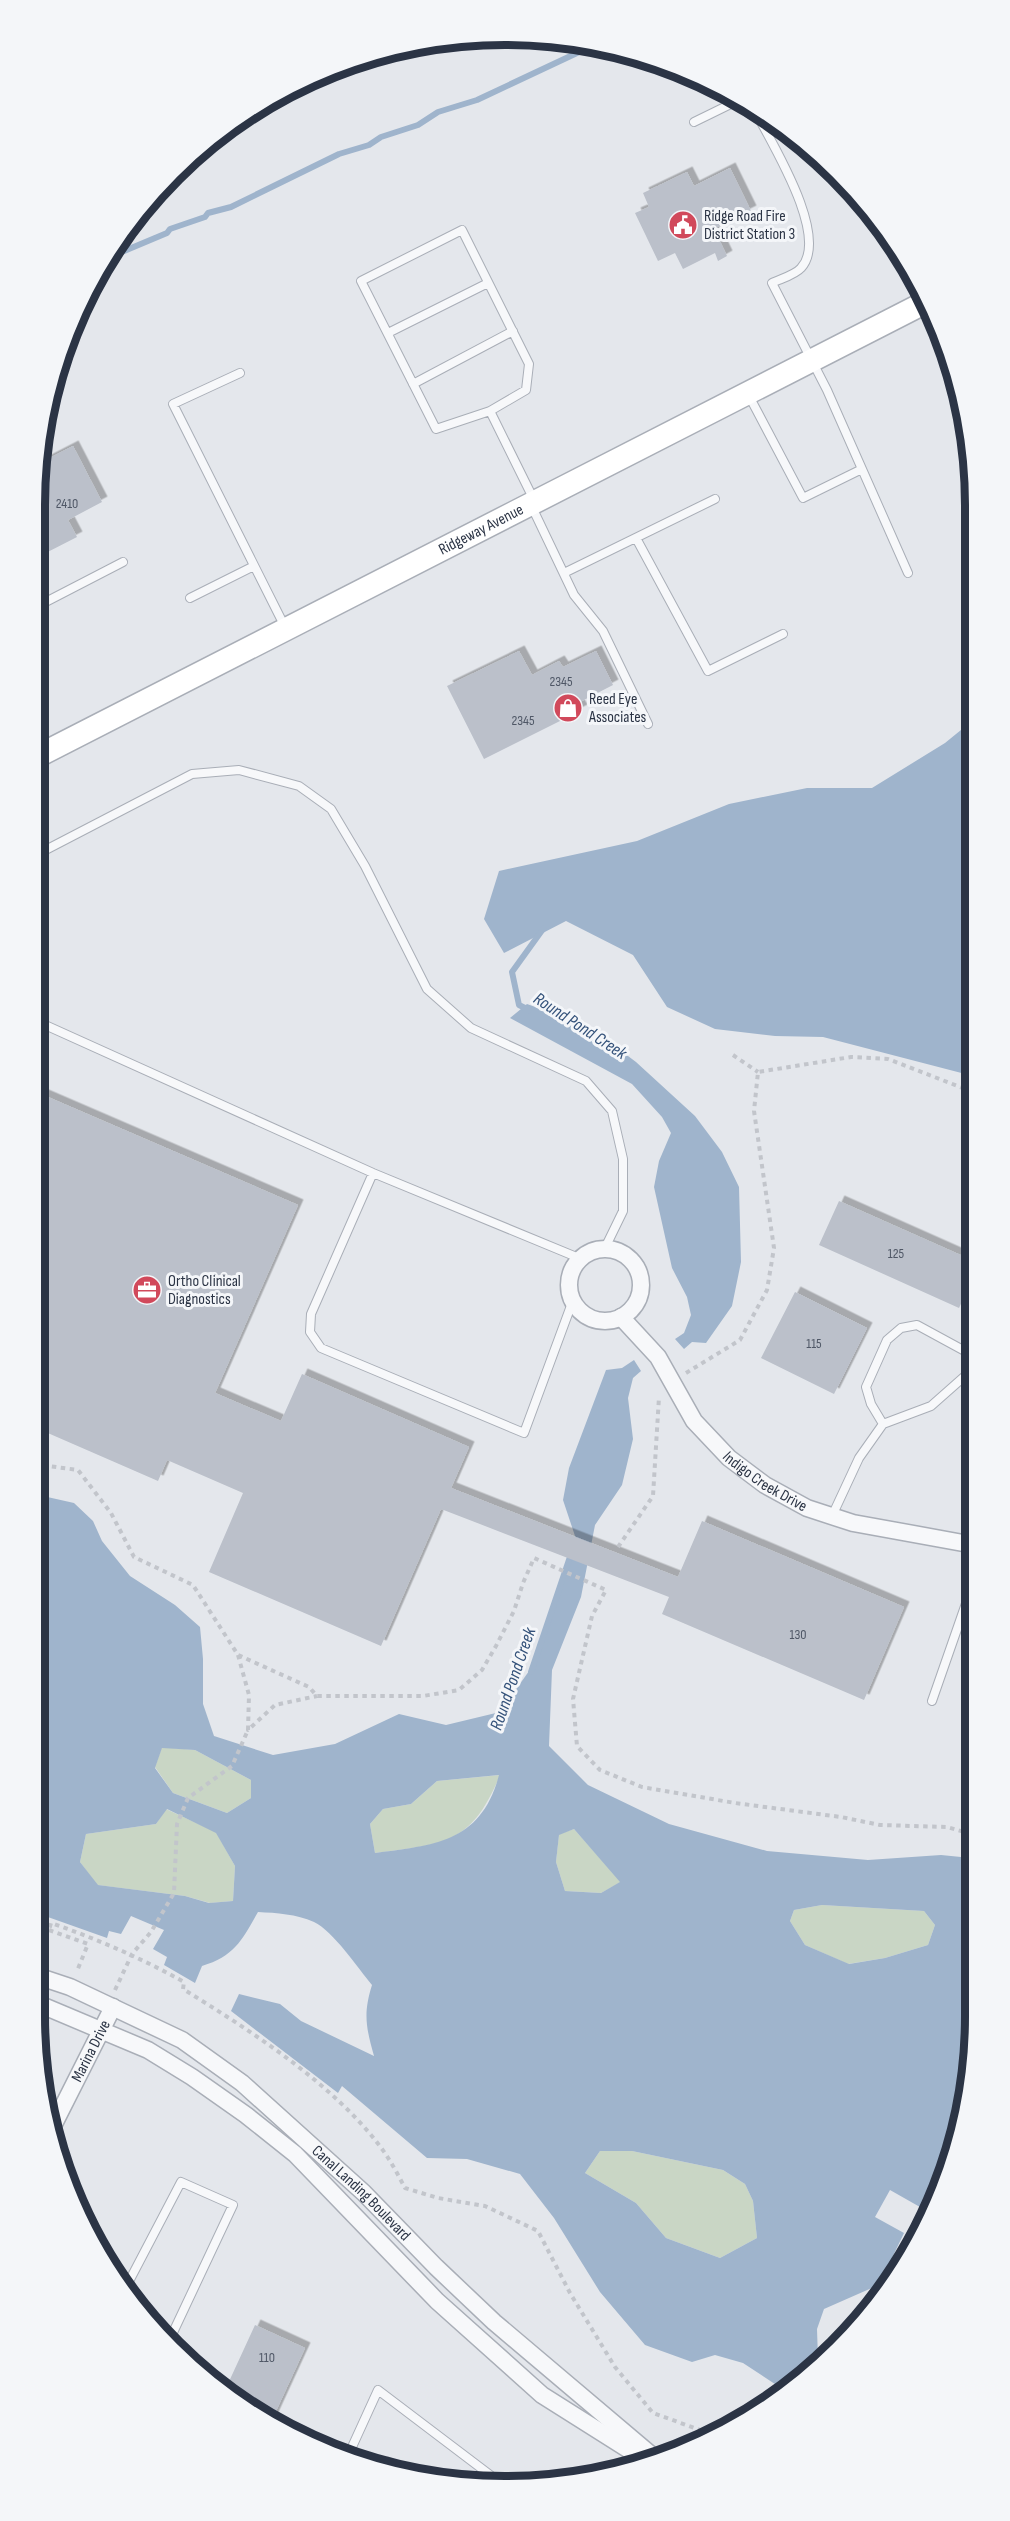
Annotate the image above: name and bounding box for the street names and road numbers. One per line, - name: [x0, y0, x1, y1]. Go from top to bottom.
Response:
- street label: Ridgeway Avenue: [435, 500, 527, 559]
- street label: Indigo Creek Drive: [718, 1448, 810, 1516]
- street label: Marina Drive: [67, 2017, 114, 2085]
- street label: Canal Landing Boulevard: [308, 2141, 415, 2245]

